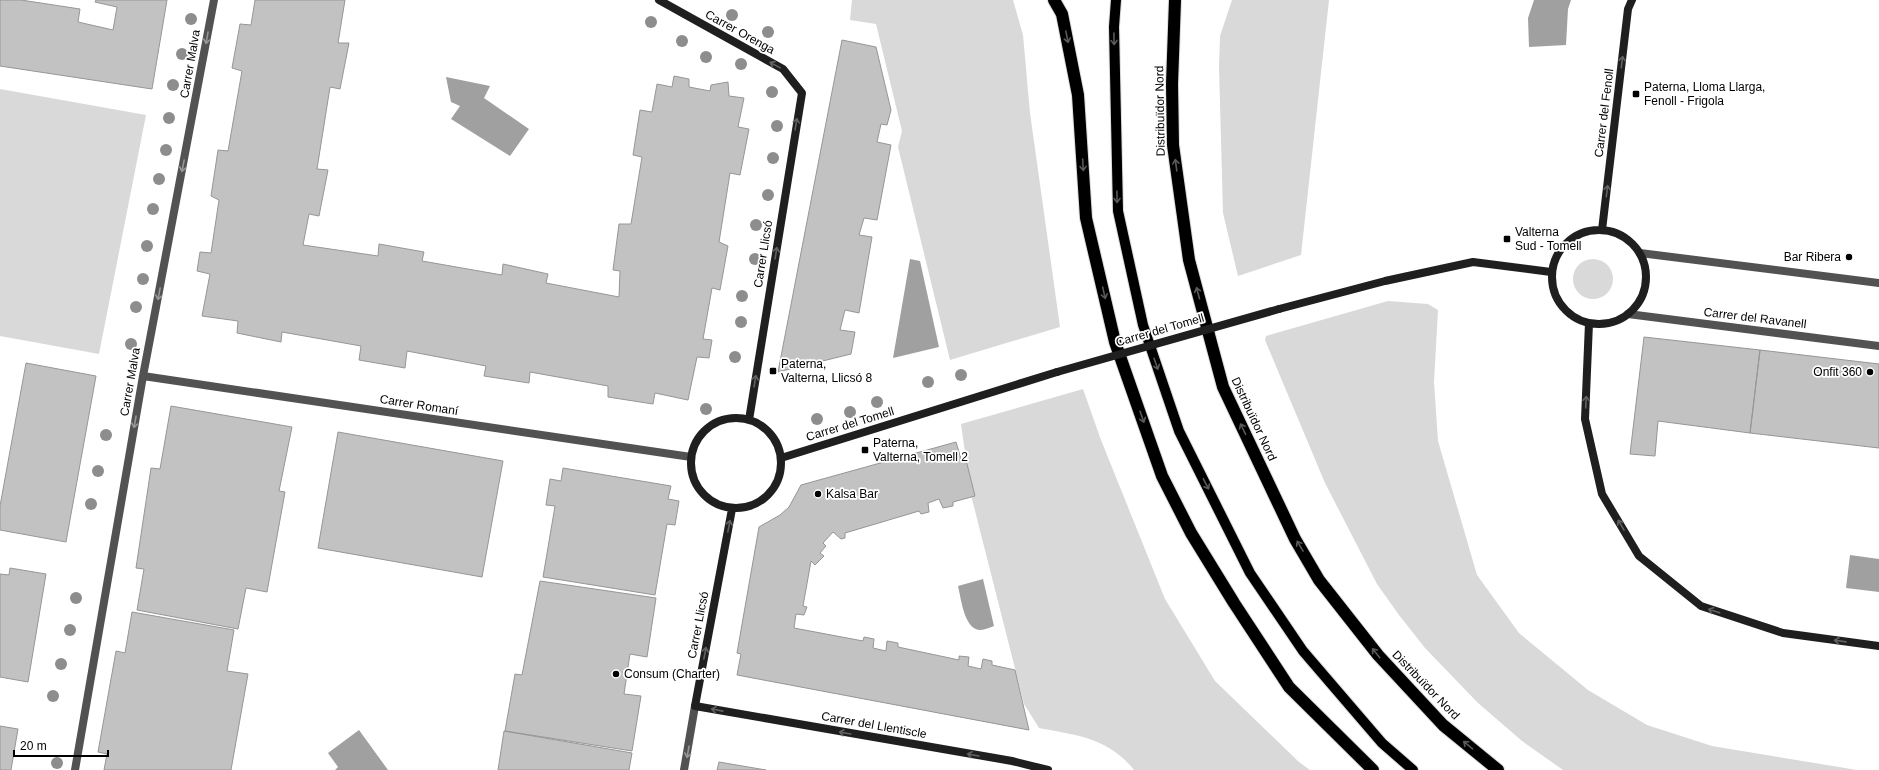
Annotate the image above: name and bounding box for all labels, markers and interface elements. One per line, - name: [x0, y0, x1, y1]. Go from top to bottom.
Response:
- street label: Carrer Orenga: [703, 7, 778, 57]
- street label: Carrer Malva: [177, 28, 203, 99]
- one-way arrow: [1063, 30, 1071, 43]
- one-way arrow: [203, 31, 211, 44]
- one-way arrow: [1110, 32, 1118, 45]
- one-way arrow: [1618, 56, 1626, 69]
- one-way arrow: [769, 61, 781, 68]
- street label: Distribuïdor Nord: [1152, 66, 1168, 156]
- street label: Carrer del Fenoll: [1592, 68, 1616, 158]
- place label: Paterna, Lloma Llarga, Fenoll - Frigola: [1644, 80, 1765, 108]
- marker: Paterna, Lloma Llarga, Fenoll - Frigola: [1631, 89, 1641, 99]
- one-way arrow: [792, 118, 800, 131]
- one-way arrow: [1079, 158, 1086, 171]
- one-way arrow: [179, 159, 187, 172]
- one-way arrow: [1172, 159, 1180, 172]
- one-way arrow: [1603, 185, 1611, 198]
- one-way arrow: [1114, 190, 1121, 203]
- street label: Carrer Llicsó: [751, 219, 775, 289]
- place label: Valterna Sud - Tomell: [1515, 225, 1581, 253]
- marker: Valterna Sud - Tomell: [1502, 234, 1512, 244]
- one-way arrow: [772, 247, 780, 260]
- place label: Bar Ribera: [1784, 250, 1841, 264]
- marker: Bar Ribera: [1844, 252, 1854, 262]
- one-way arrow: [1100, 286, 1108, 299]
- one-way arrow: [154, 287, 162, 300]
- one-way arrow: [1194, 287, 1201, 300]
- street label: Carrer del Ravanell: [1703, 305, 1807, 331]
- street label: Carrer del Tomell: [1114, 311, 1206, 349]
- street label: Carrer Malva: [117, 346, 143, 417]
- place label: Paterna, Valterna, Llicsó 8: [781, 357, 872, 385]
- one-way arrow: [1153, 358, 1161, 370]
- place label: Onfit 360: [1813, 365, 1862, 379]
- marker: Paterna, Valterna, Llicsó 8: [768, 366, 778, 376]
- marker: Onfit 360: [1865, 367, 1875, 377]
- one-way arrow: [752, 375, 760, 388]
- street label: Distribuïdor Nord: [1228, 375, 1280, 463]
- street label: Carrer Romaní: [379, 392, 460, 418]
- one-way arrow: [1582, 396, 1589, 409]
- street label: Carrer del Tomell: [804, 404, 896, 444]
- one-way arrow: [1138, 411, 1146, 423]
- one-way arrow: [131, 415, 139, 428]
- one-way arrow: [1239, 424, 1246, 436]
- place label: Paterna, Valterna, Tomell 2: [873, 436, 968, 464]
- marker: Paterna, Valterna, Tomell 2: [860, 445, 870, 455]
- one-way arrow: [1203, 478, 1210, 490]
- place label: Kalsa Bar: [826, 487, 878, 501]
- marker: Kalsa Bar: [813, 489, 823, 499]
- one-way arrow: [1616, 519, 1624, 531]
- one-way arrow: [726, 520, 734, 533]
- one-way arrow: [1295, 540, 1303, 552]
- street label: Carrer Llicsó: [685, 590, 711, 660]
- one-way arrow: [1709, 606, 1721, 614]
- one-way arrow: [1834, 637, 1847, 645]
- one-way arrow: [701, 647, 709, 660]
- one-way arrow: [1372, 647, 1381, 658]
- street label: Distribuïdor Nord: [1389, 648, 1463, 722]
- place label: Consum (Charter): [624, 667, 720, 681]
- marker: Consum (Charter): [611, 669, 621, 679]
- one-way arrow: [711, 705, 724, 713]
- street label: Carrer del Llentiscle: [820, 709, 928, 741]
- one-way arrow: [839, 729, 852, 737]
- scale bar: [14, 732, 108, 758]
- text: 20 m: [20, 739, 47, 753]
- one-way arrow: [1462, 741, 1473, 750]
- one-way arrow: [683, 745, 691, 758]
- one-way arrow: [967, 751, 980, 759]

